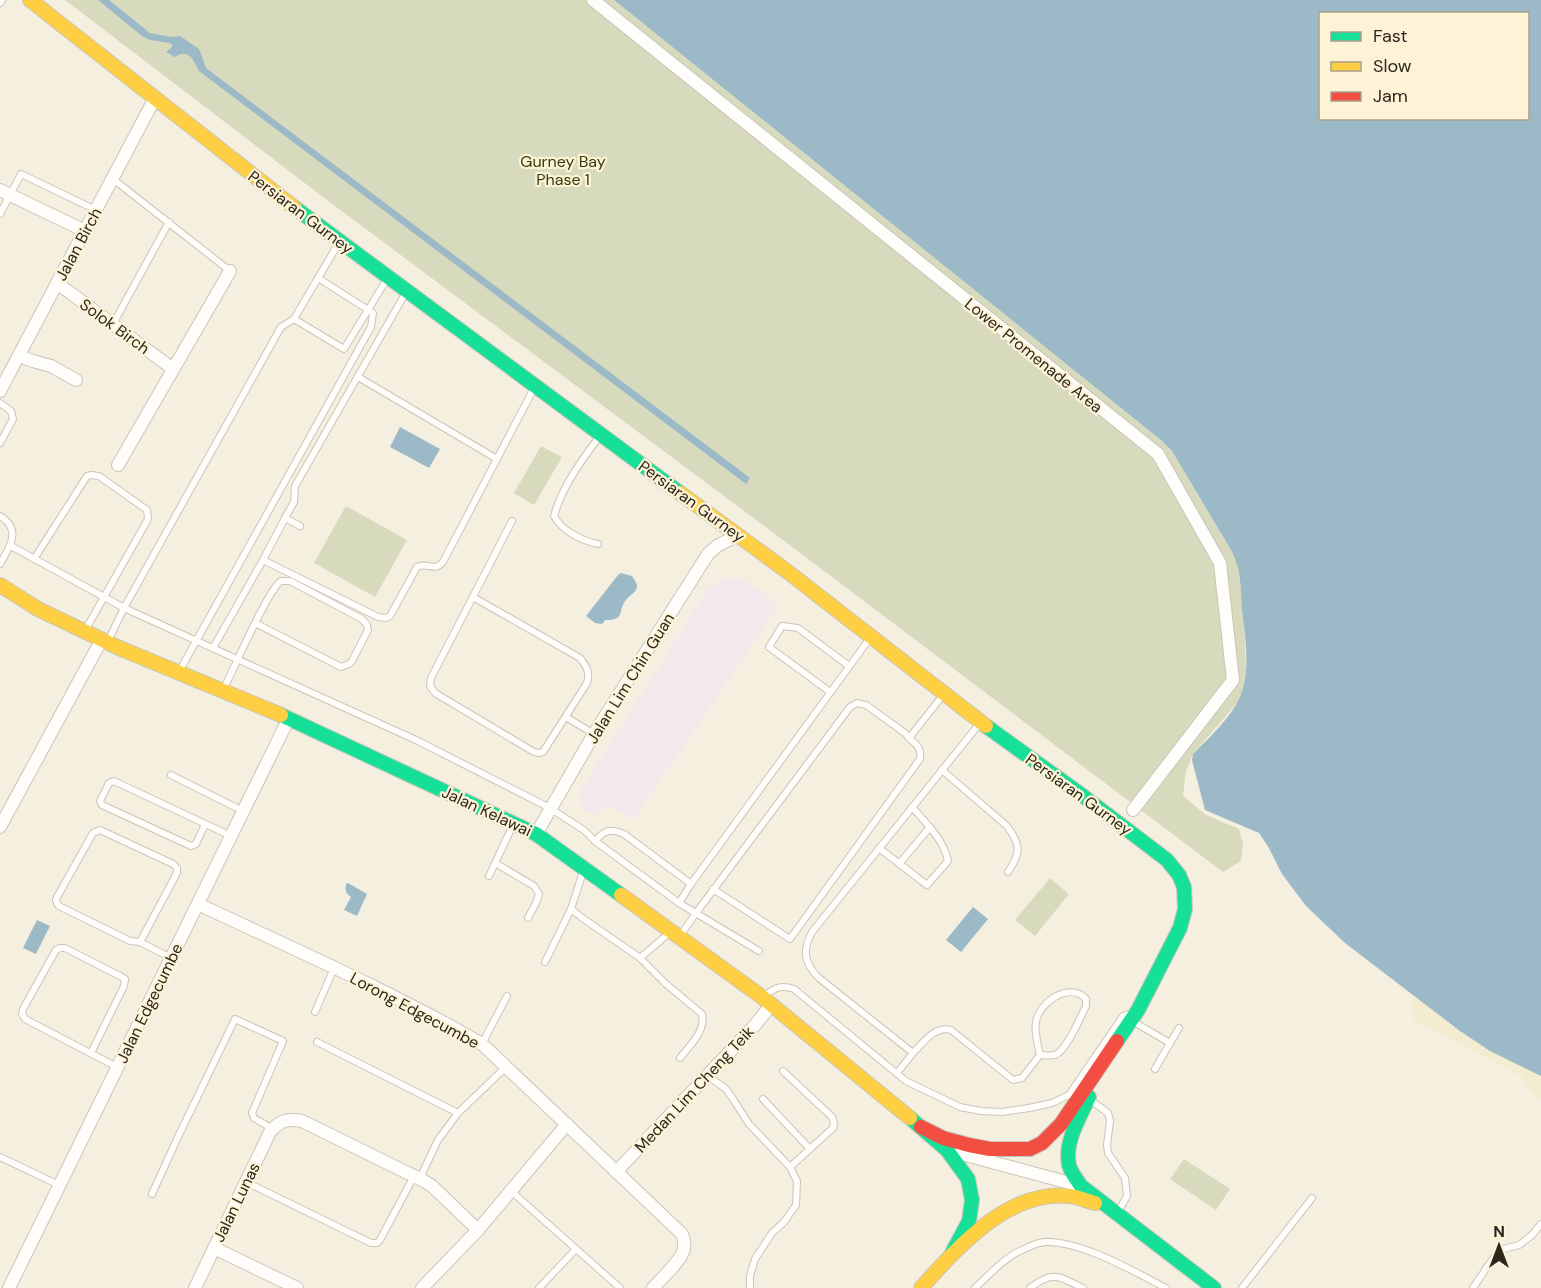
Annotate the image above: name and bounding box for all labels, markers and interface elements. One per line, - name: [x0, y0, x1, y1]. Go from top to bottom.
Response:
- legend: [1319, 12, 1529, 120]
- text: Fast: [1373, 24, 1408, 48]
- text: Slow: [1373, 54, 1412, 78]
- text: Jam: [1373, 84, 1408, 108]
- park label: Gurney Bay Phase 1: [520, 151, 606, 190]
- street label: Persiaran Gurney: [244, 166, 358, 259]
- street label: Jalan Birch: [50, 204, 106, 284]
- street label: Lower Promenade Area: [960, 293, 1107, 418]
- street label: Solok Birch: [76, 294, 154, 359]
- street label: Persiaran Gurney: [634, 456, 749, 547]
- street label: Jalan Lim Chin Guan: [582, 609, 679, 748]
- street label: Persiaran Gurney: [1021, 749, 1136, 840]
- street label: Jalan Kelawai: [438, 781, 535, 841]
- street label: Jalan Edgecumbe: [111, 940, 188, 1067]
- street label: Lorong Edgecumbe: [346, 967, 483, 1053]
- street label: Medan Lim Cheng Teik: [630, 1021, 759, 1157]
- street label: Jalan Lunas: [208, 1159, 265, 1245]
- north arrow: [1469, 1216, 1529, 1276]
- text: N: [1493, 1221, 1505, 1242]

